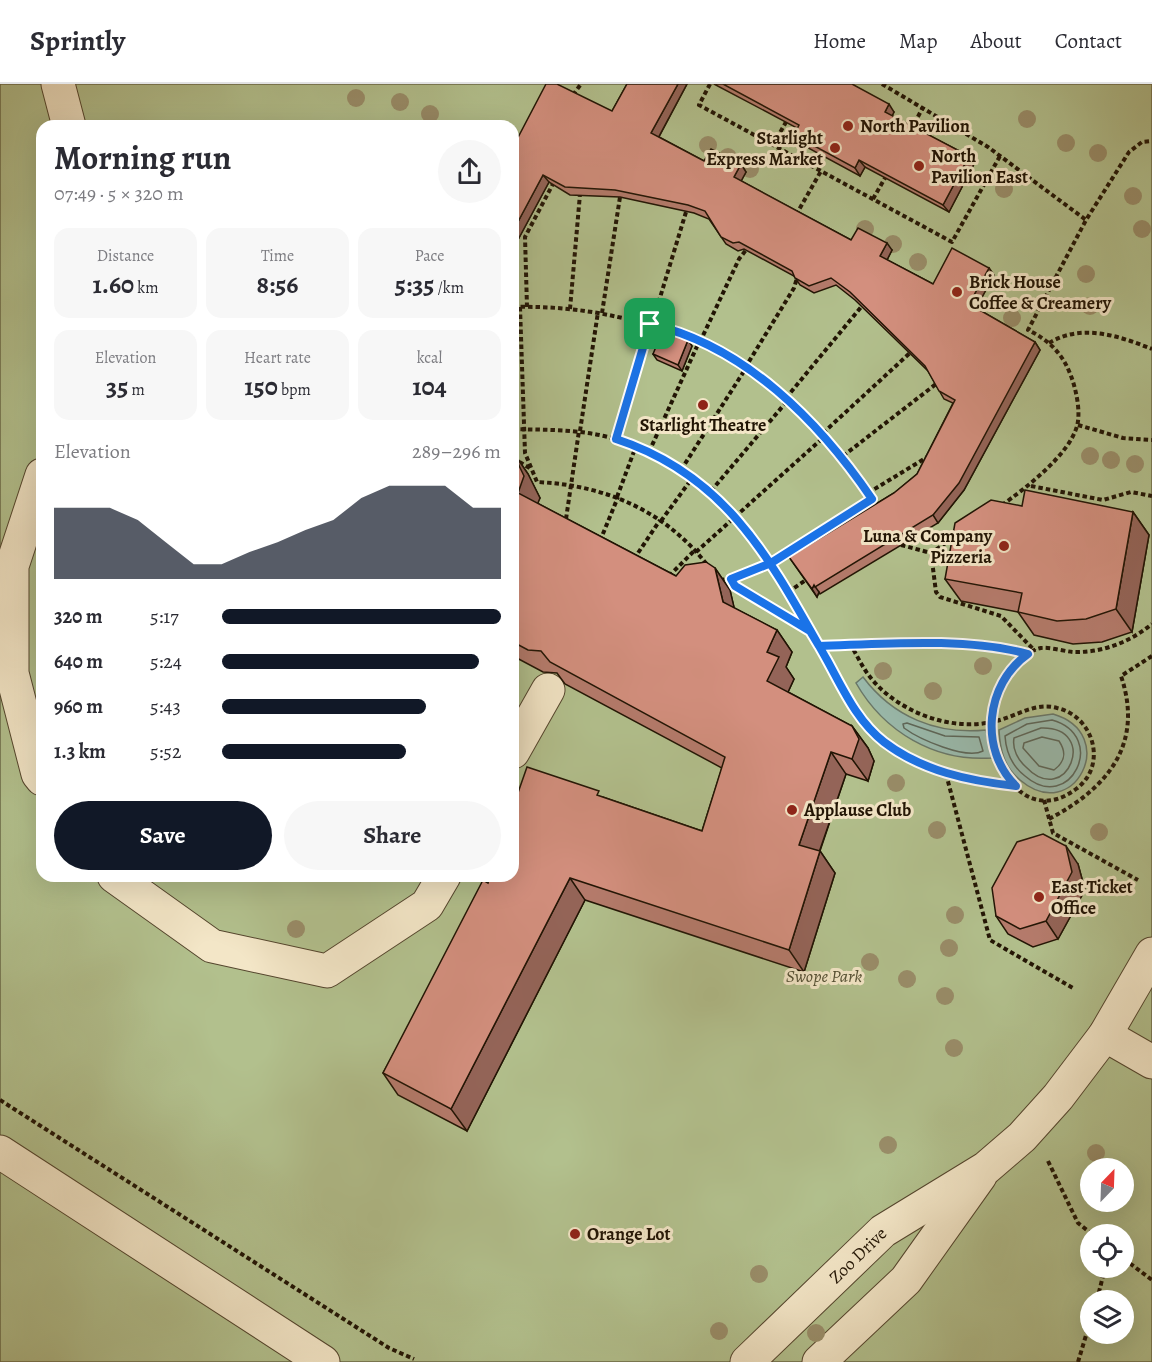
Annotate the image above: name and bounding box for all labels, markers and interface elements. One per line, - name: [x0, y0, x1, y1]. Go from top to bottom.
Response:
- text: Sprintly: [30, 22, 125, 60]
- text: Home: [813, 27, 866, 55]
- text: Map: [899, 27, 937, 55]
- text: About: [970, 27, 1022, 55]
- text: Contact: [1055, 27, 1122, 55]
- place label: North Pavilion: [860, 114, 970, 138]
- marker: North Pavilion: [841, 119, 855, 133]
- place label: Starlight Express Market: [706, 126, 823, 171]
- text: Morning run: [54, 135, 231, 180]
- button: share: [438, 140, 501, 203]
- marker: Starlight Express Market: [828, 141, 842, 155]
- place label: North Pavilion East: [931, 144, 1028, 189]
- marker: North Pavilion East: [912, 159, 926, 173]
- text: 07:49 · 5 × 320 m: [54, 180, 184, 207]
- text: Distance: [97, 245, 154, 267]
- text: Time: [261, 245, 294, 267]
- text: Pace: [415, 245, 444, 267]
- text: 1.60: [92, 267, 134, 302]
- text: 8:56: [257, 267, 298, 302]
- text: 5:35: [395, 267, 434, 302]
- place label: Brick House Coffee & Creamery: [969, 270, 1112, 315]
- text: km: [134, 277, 159, 299]
- text: /km: [434, 277, 464, 299]
- marker: Brick House Coffee & Creamery: [950, 285, 964, 299]
- pin: [624, 298, 675, 349]
- icon: arrive: [633, 307, 666, 340]
- text: Elevation: [95, 347, 156, 369]
- text: Heart rate: [244, 347, 311, 369]
- text: kcal: [417, 347, 442, 369]
- text: 35: [106, 369, 128, 404]
- text: 150: [244, 369, 278, 404]
- text: 104: [412, 369, 447, 404]
- text: m: [128, 379, 145, 401]
- text: bpm: [278, 379, 311, 401]
- marker: Starlight Theatre: [696, 398, 710, 412]
- place label: Starlight Theatre: [640, 413, 766, 437]
- text: Elevation: [54, 438, 131, 465]
- text: 289–296 m: [412, 438, 501, 465]
- place label: Luna & Company Pizzeria: [863, 524, 993, 569]
- marker: Luna & Company Pizzeria: [997, 539, 1011, 553]
- text: 320 m: [54, 603, 103, 630]
- text: 5:17: [150, 603, 179, 630]
- text: 640 m: [54, 648, 103, 675]
- text: 5:24: [150, 648, 182, 675]
- text: 960 m: [54, 693, 103, 720]
- text: 5:43: [150, 693, 181, 720]
- text: 1.3 km: [54, 738, 106, 765]
- text: 5:52: [150, 738, 181, 765]
- place label: Applause Club: [803, 798, 911, 822]
- button: Save: [54, 801, 272, 870]
- button: Share: [284, 801, 501, 870]
- marker: Applause Club: [785, 803, 799, 817]
- place label: East Ticket Office: [1051, 875, 1133, 920]
- marker: East Ticket Office: [1032, 890, 1046, 904]
- park label: Swope Park: [786, 964, 862, 988]
- north arrow: [1080, 1158, 1134, 1212]
- map controls: [1080, 1158, 1134, 1344]
- place label: Orange Lot: [587, 1222, 670, 1246]
- street label: Zoo Drive: [824, 1222, 892, 1289]
- button: locate: [1080, 1224, 1134, 1278]
- marker: Orange Lot: [568, 1227, 582, 1241]
- button: layers: [1080, 1290, 1134, 1344]

